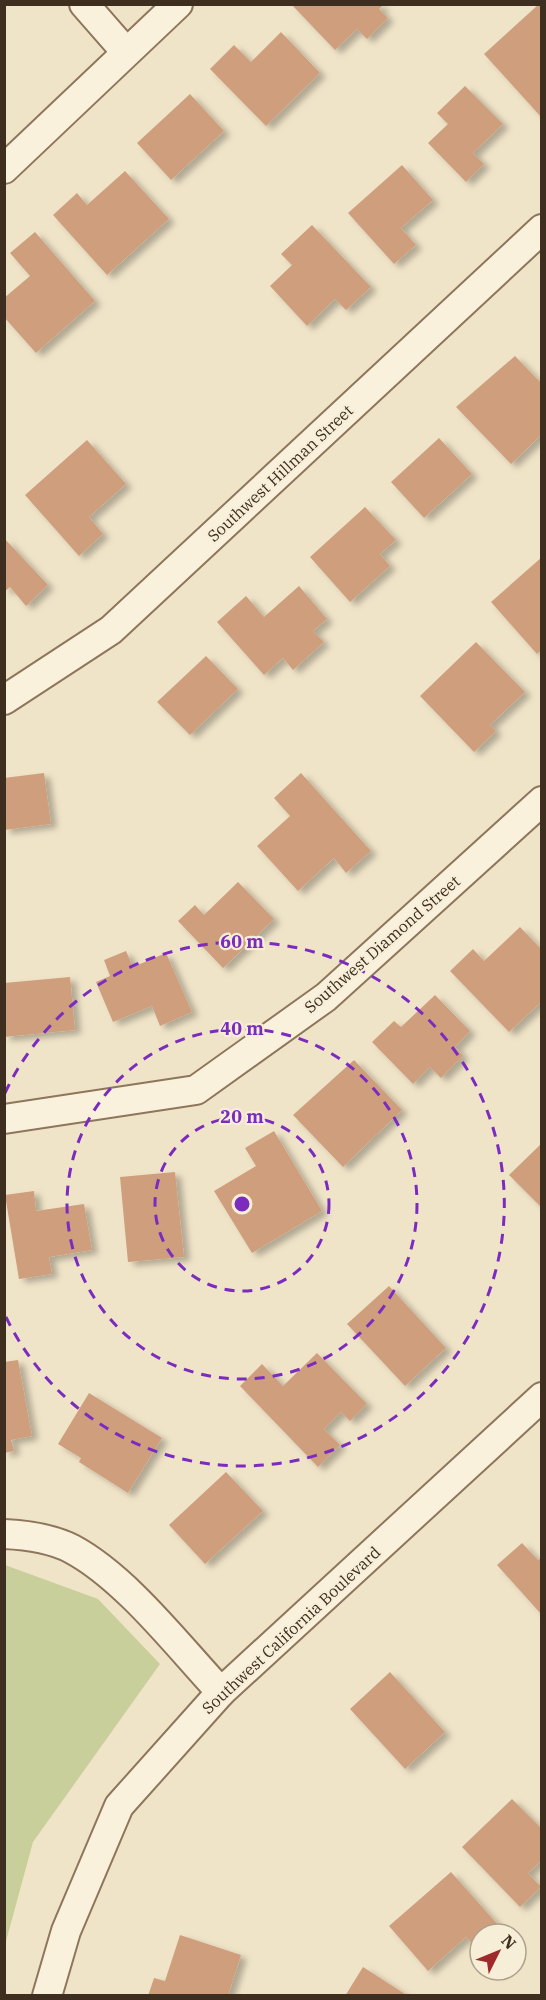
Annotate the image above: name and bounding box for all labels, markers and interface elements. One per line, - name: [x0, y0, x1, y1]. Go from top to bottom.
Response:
- street label: Southwest Hillman Street: [203, 400, 357, 546]
- street label: Southwest Diamond Street: [300, 871, 464, 1017]
- text: 60 m: [220, 930, 264, 953]
- text: 40 m: [220, 1017, 264, 1040]
- text: 20 m: [220, 1105, 264, 1128]
- centre of rings: [232, 1194, 252, 1214]
- street label: Southwest California Boulevard: [198, 1542, 385, 1718]
- north arrow: [468, 1922, 528, 1982]
- text: N: [497, 1930, 521, 1953]

